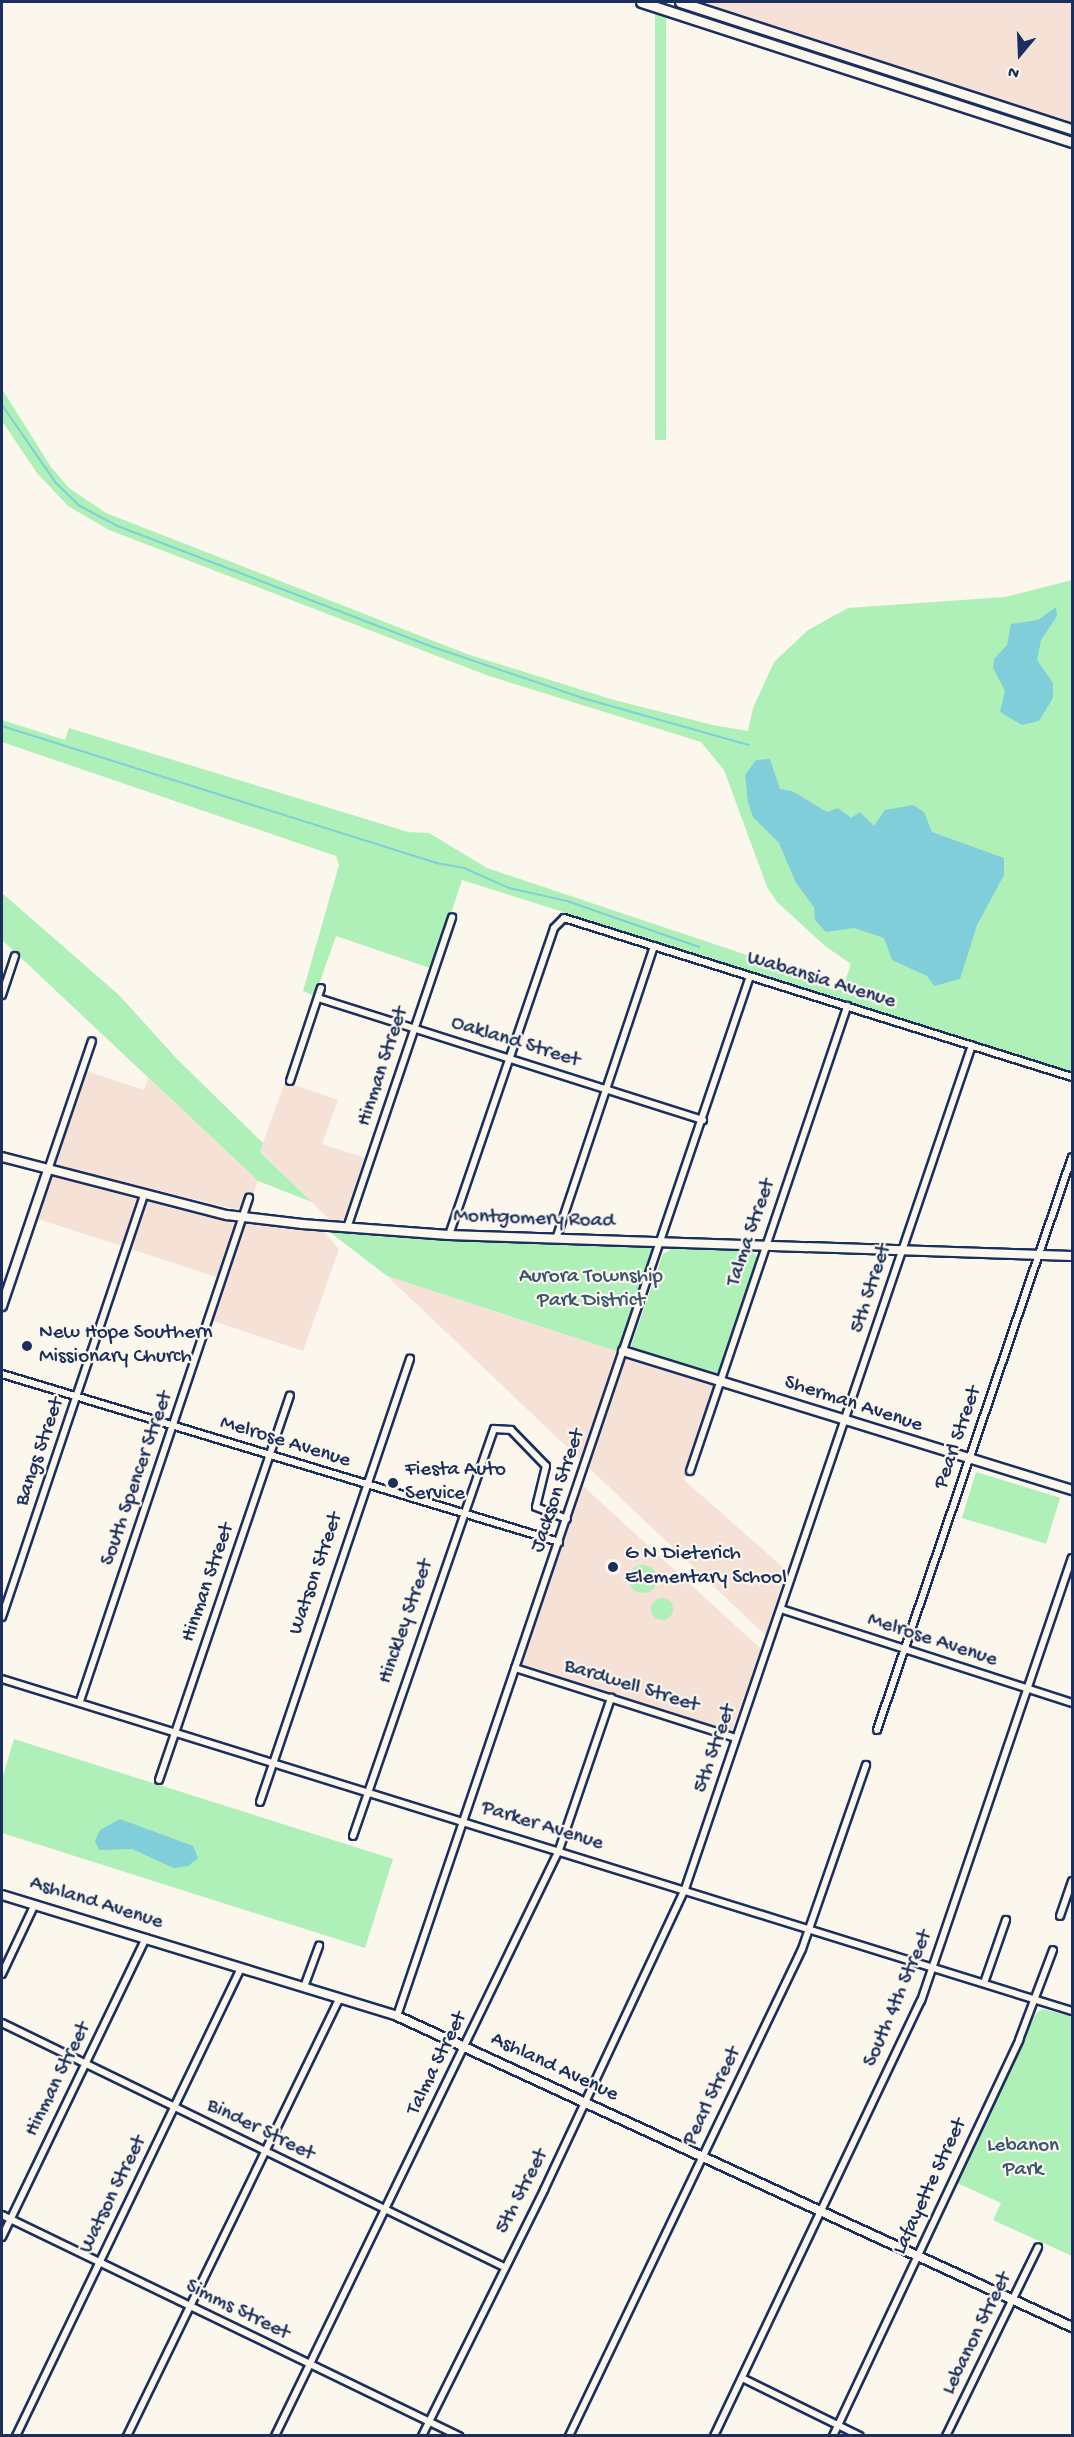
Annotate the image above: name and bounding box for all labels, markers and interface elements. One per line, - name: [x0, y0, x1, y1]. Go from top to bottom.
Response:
- north arrow: [990, 24, 1050, 84]
- text: N: [1006, 61, 1022, 82]
- street label: Wabansia Avenue: [744, 946, 898, 1016]
- street label: Hinman Street: [353, 1004, 415, 1130]
- street label: Oakland Street: [448, 1011, 582, 1075]
- street label: Talma Street: [722, 1176, 782, 1290]
- street label: Montgomery Road: [453, 1205, 615, 1235]
- street label: 5th Street: [846, 1241, 898, 1337]
- park label: Aurora Township Park District: [519, 1265, 663, 1315]
- place label: New Hope Southern Missionary Church: [39, 1321, 212, 1371]
- marker: New Hope Southern Missionary Church: [20, 1339, 34, 1353]
- street label: Sherman Avenue: [781, 1371, 925, 1439]
- street label: Pearl Street: [930, 1383, 988, 1493]
- street label: South Spencer Street: [96, 1389, 180, 1569]
- street label: Bangs Street: [11, 1394, 71, 1510]
- street label: Melrose Avenue: [217, 1411, 353, 1475]
- street label: Jackson Street: [526, 1426, 592, 1556]
- place label: Fiesta Auto Service: [405, 1458, 506, 1508]
- marker: Fiesta Auto Service: [386, 1476, 400, 1490]
- street label: Watson Street: [284, 1510, 350, 1638]
- street label: Hinman Street: [177, 1520, 241, 1646]
- place label: G N Dieterich Elementary School: [625, 1542, 787, 1592]
- street label: Hinckley Street: [374, 1557, 440, 1687]
- marker: G N Dieterich Elementary School: [606, 1560, 620, 1574]
- street label: Melrose Avenue: [864, 1608, 1000, 1674]
- street label: Bardwell Street: [561, 1655, 701, 1719]
- street label: 5th Street: [689, 1701, 743, 1797]
- street label: Parker Avenue: [478, 1796, 606, 1858]
- street label: Ashland Avenue: [26, 1872, 166, 1936]
- street label: South 4th Street: [859, 1927, 939, 2071]
- street label: Talma Street: [402, 2008, 474, 2120]
- street label: Hinman Street: [20, 2019, 98, 2141]
- street label: Ashland Avenue: [486, 2027, 622, 2109]
- street label: Pearl Street: [678, 2043, 748, 2151]
- street label: Binder Street: [202, 2094, 318, 2168]
- street label: Lafayette Street: [888, 2115, 974, 2259]
- street label: Watson Street: [75, 2132, 153, 2258]
- park label: Lebanon Park: [987, 2134, 1059, 2184]
- street label: 5th Street: [491, 2145, 555, 2239]
- street label: Lebanon Street: [938, 2269, 1018, 2399]
- street label: Simms Street: [181, 2275, 293, 2347]

